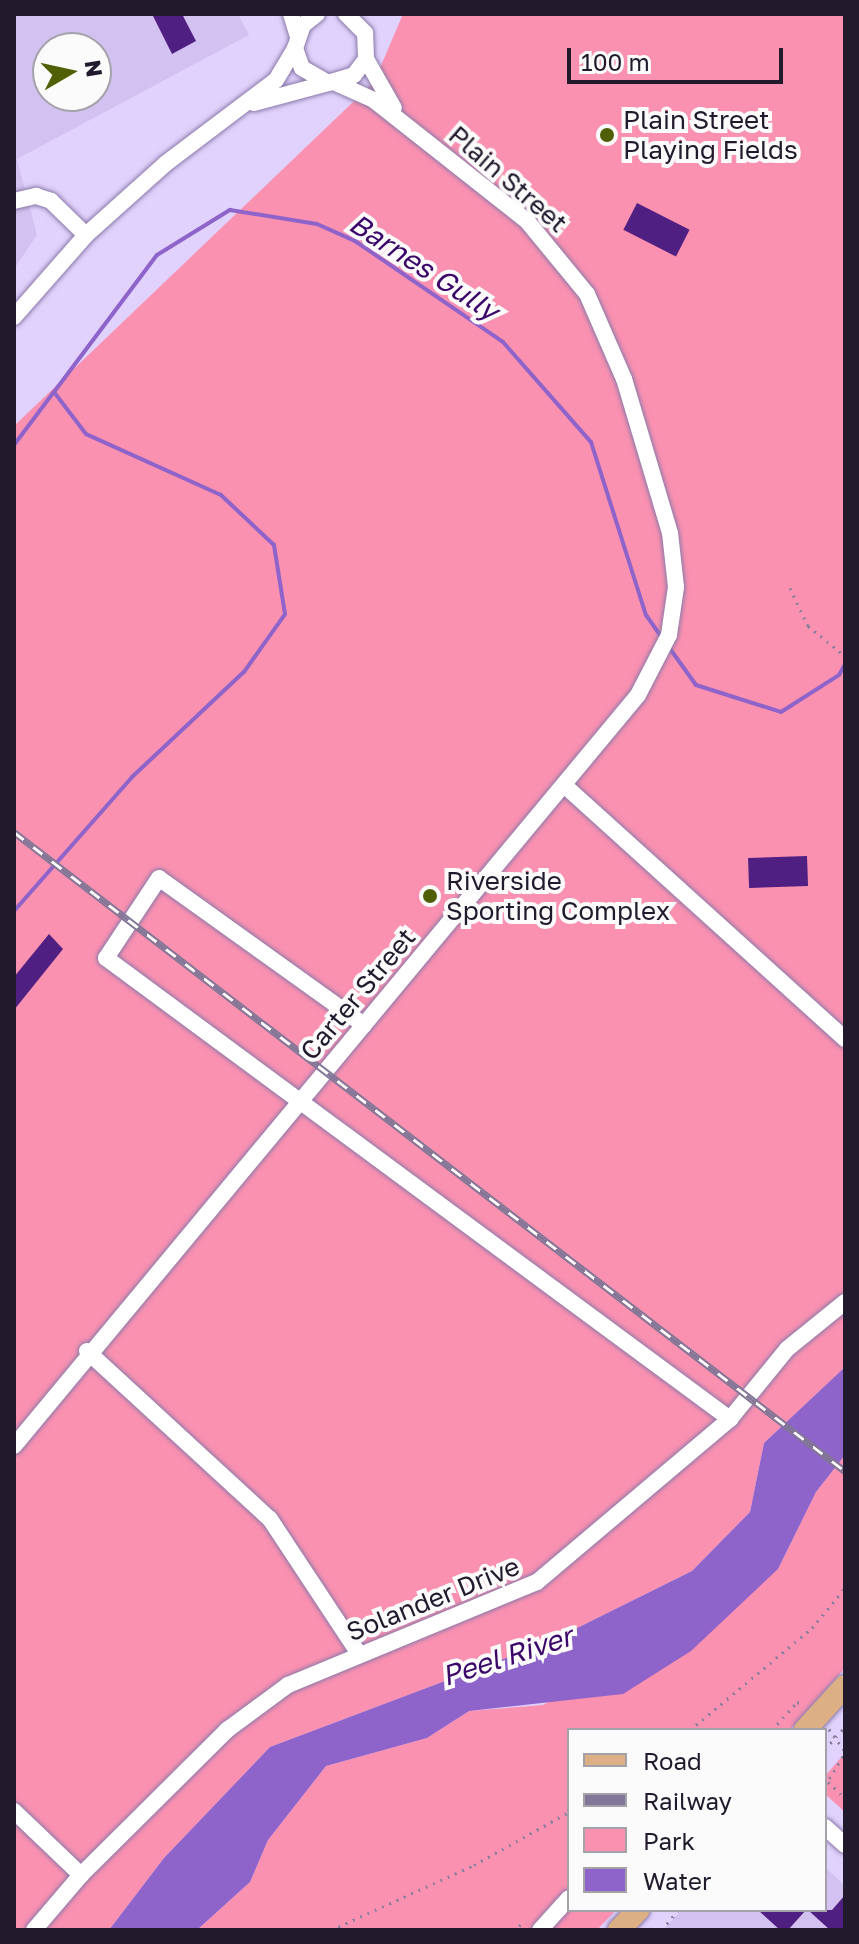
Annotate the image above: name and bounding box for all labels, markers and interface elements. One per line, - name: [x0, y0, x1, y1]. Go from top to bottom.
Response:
- north arrow: [32, 32, 112, 112]
- scale bar: [571, 32, 787, 82]
- text: 100 m: [581, 47, 650, 76]
- text: N: [80, 58, 109, 79]
- place label: Plain Street Playing Fields: [623, 104, 798, 166]
- street label: Plain Street: [442, 119, 574, 239]
- marker: Plain Street Playing Fields: [598, 126, 616, 144]
- water label: Barnes Gully: [343, 206, 505, 328]
- place label: Riverside Sporting Complex: [446, 865, 670, 926]
- marker: Riverside Sporting Complex: [421, 887, 439, 905]
- street label: Carter Street: [294, 922, 422, 1066]
- street label: Solander Drive: [342, 1550, 524, 1648]
- water label: Peel River: [437, 1619, 577, 1693]
- legend: [567, 1728, 827, 1912]
- text: Road: [643, 1746, 702, 1775]
- text: Railway: [643, 1786, 732, 1815]
- text: Park: [643, 1826, 695, 1855]
- text: Water: [643, 1866, 711, 1895]

